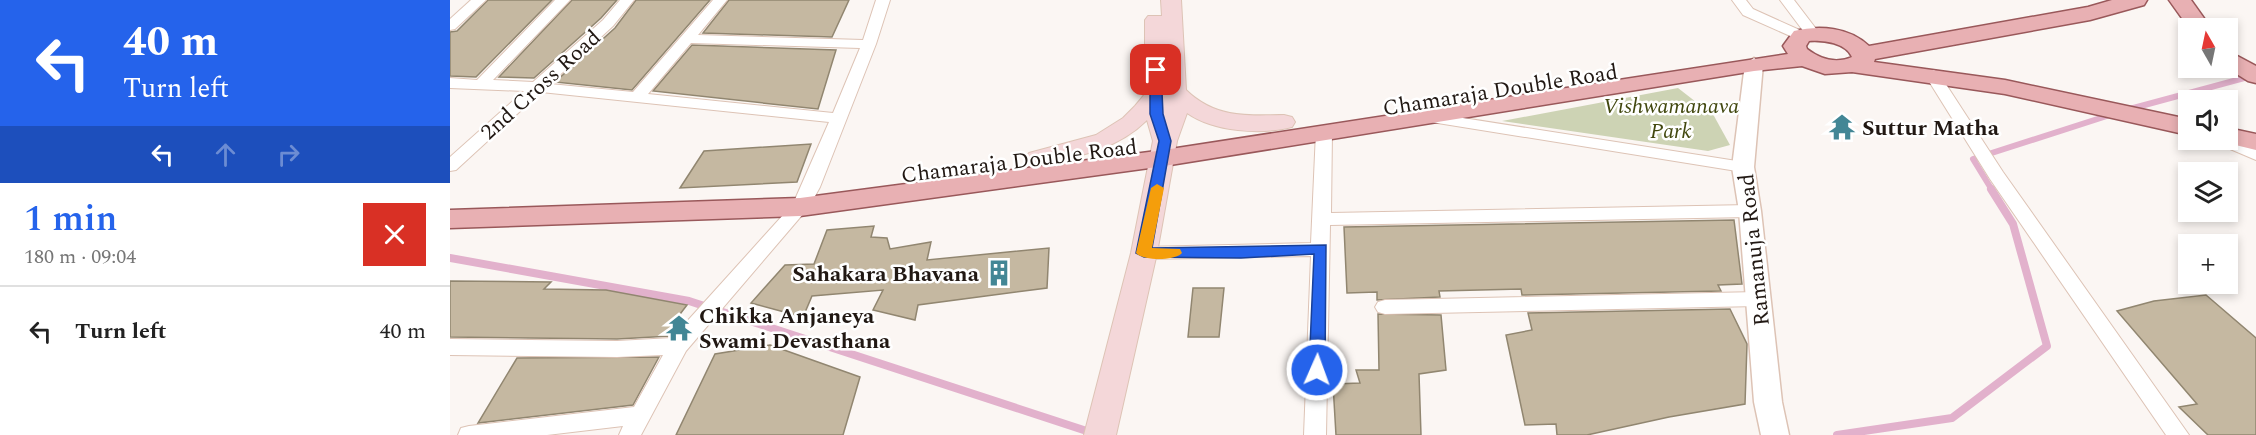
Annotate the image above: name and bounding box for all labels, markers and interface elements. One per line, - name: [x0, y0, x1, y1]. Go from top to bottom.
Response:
- text: 40 m: [123, 11, 218, 74]
- north arrow: [2178, 18, 2238, 78]
- map controls: [2178, 18, 2238, 294]
- street label: 2nd Cross Road: [473, 22, 609, 148]
- icon: left: [24, 24, 102, 102]
- pin: [1130, 44, 1181, 95]
- icon: arrive: [1139, 53, 1172, 86]
- street label: Chamaraja Double Road: [1380, 56, 1620, 125]
- text: Turn left: [123, 68, 229, 110]
- park label: Vishwamanava Park: [1603, 90, 1739, 148]
- button: sound: [2178, 90, 2238, 150]
- temple icon: Suttur Matha: [1827, 112, 1857, 142]
- place label: Suttur Matha: [1862, 112, 2000, 145]
- street label: Chamaraja Double Road: [899, 131, 1139, 192]
- icon: left: [146, 138, 179, 171]
- icon: ahead: [209, 138, 242, 171]
- icon: right: [272, 138, 305, 171]
- button: layers: [2178, 162, 2238, 222]
- street label: Ramanuja Road: [1730, 172, 1779, 328]
- text: 1 min: [24, 192, 117, 247]
- button: close: [363, 203, 426, 266]
- button: +: [2178, 234, 2238, 294]
- text: 180 m · 09:04: [24, 242, 136, 272]
- place label: Sahakara Bhavana: [792, 258, 980, 291]
- building icon: Sahakara Bhavana: [984, 258, 1014, 288]
- place label: Chikka Anjaneya Swami Devasthana: [699, 300, 891, 358]
- temple icon: Chikka Anjaneya Swami Devasthana: [664, 313, 694, 343]
- icon: left: [24, 315, 57, 348]
- text: Turn left: [75, 315, 167, 348]
- text: 40 m: [380, 315, 426, 348]
- position arrow: [1285, 338, 1349, 402]

